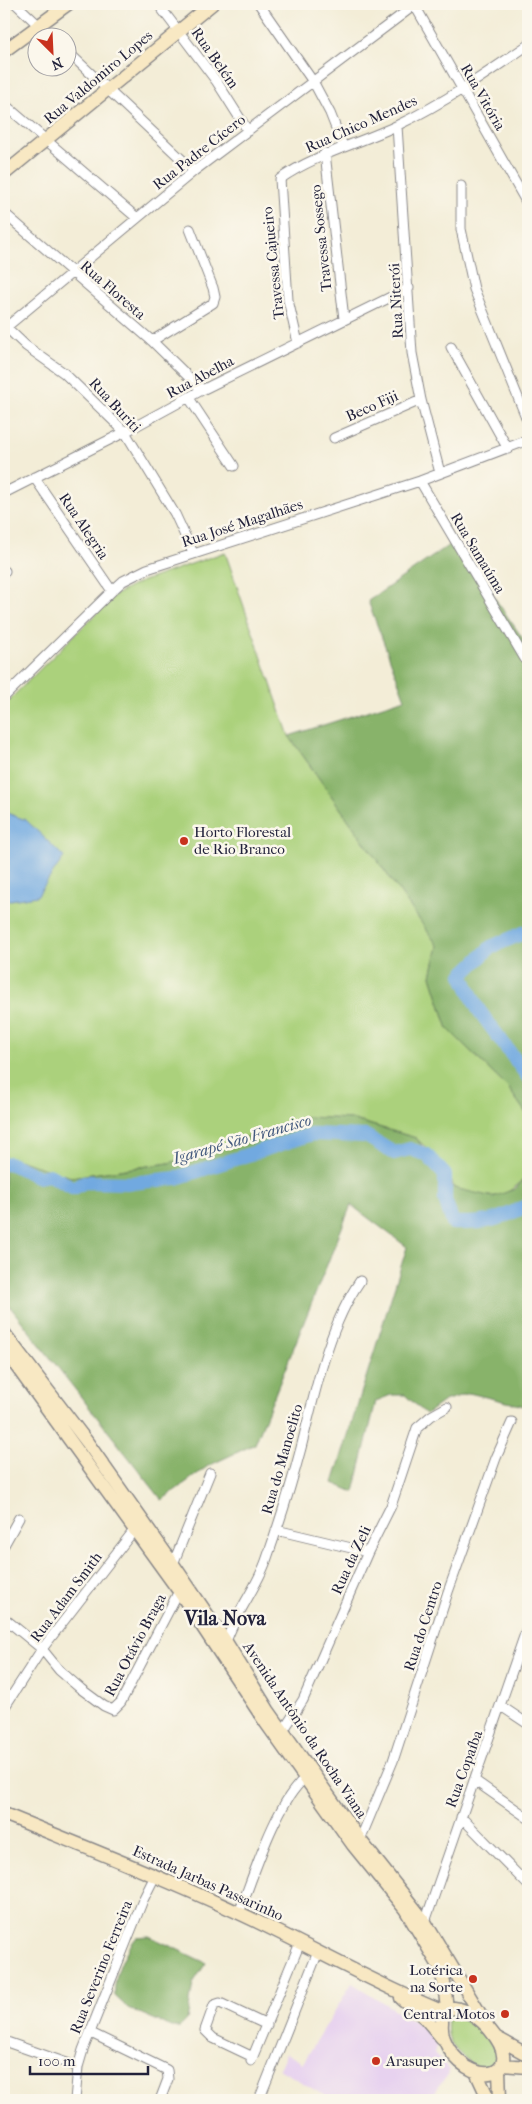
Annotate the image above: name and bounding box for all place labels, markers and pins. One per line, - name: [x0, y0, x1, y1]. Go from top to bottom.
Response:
- place label: Horto Florestal de Rio Branco: [194, 823, 291, 858]
- marker: Horto Florestal de Rio Branco: [178, 835, 190, 847]
- place label: Lotérica na Sorte: [409, 1961, 464, 1996]
- marker: Lotérica na Sorte: [467, 1973, 479, 1985]
- place label: Central Motos: [403, 2005, 495, 2023]
- marker: Central Motos: [499, 2008, 511, 2020]
- place label: Arasuper: [385, 2052, 446, 2070]
- marker: Arasuper: [370, 2055, 382, 2067]

